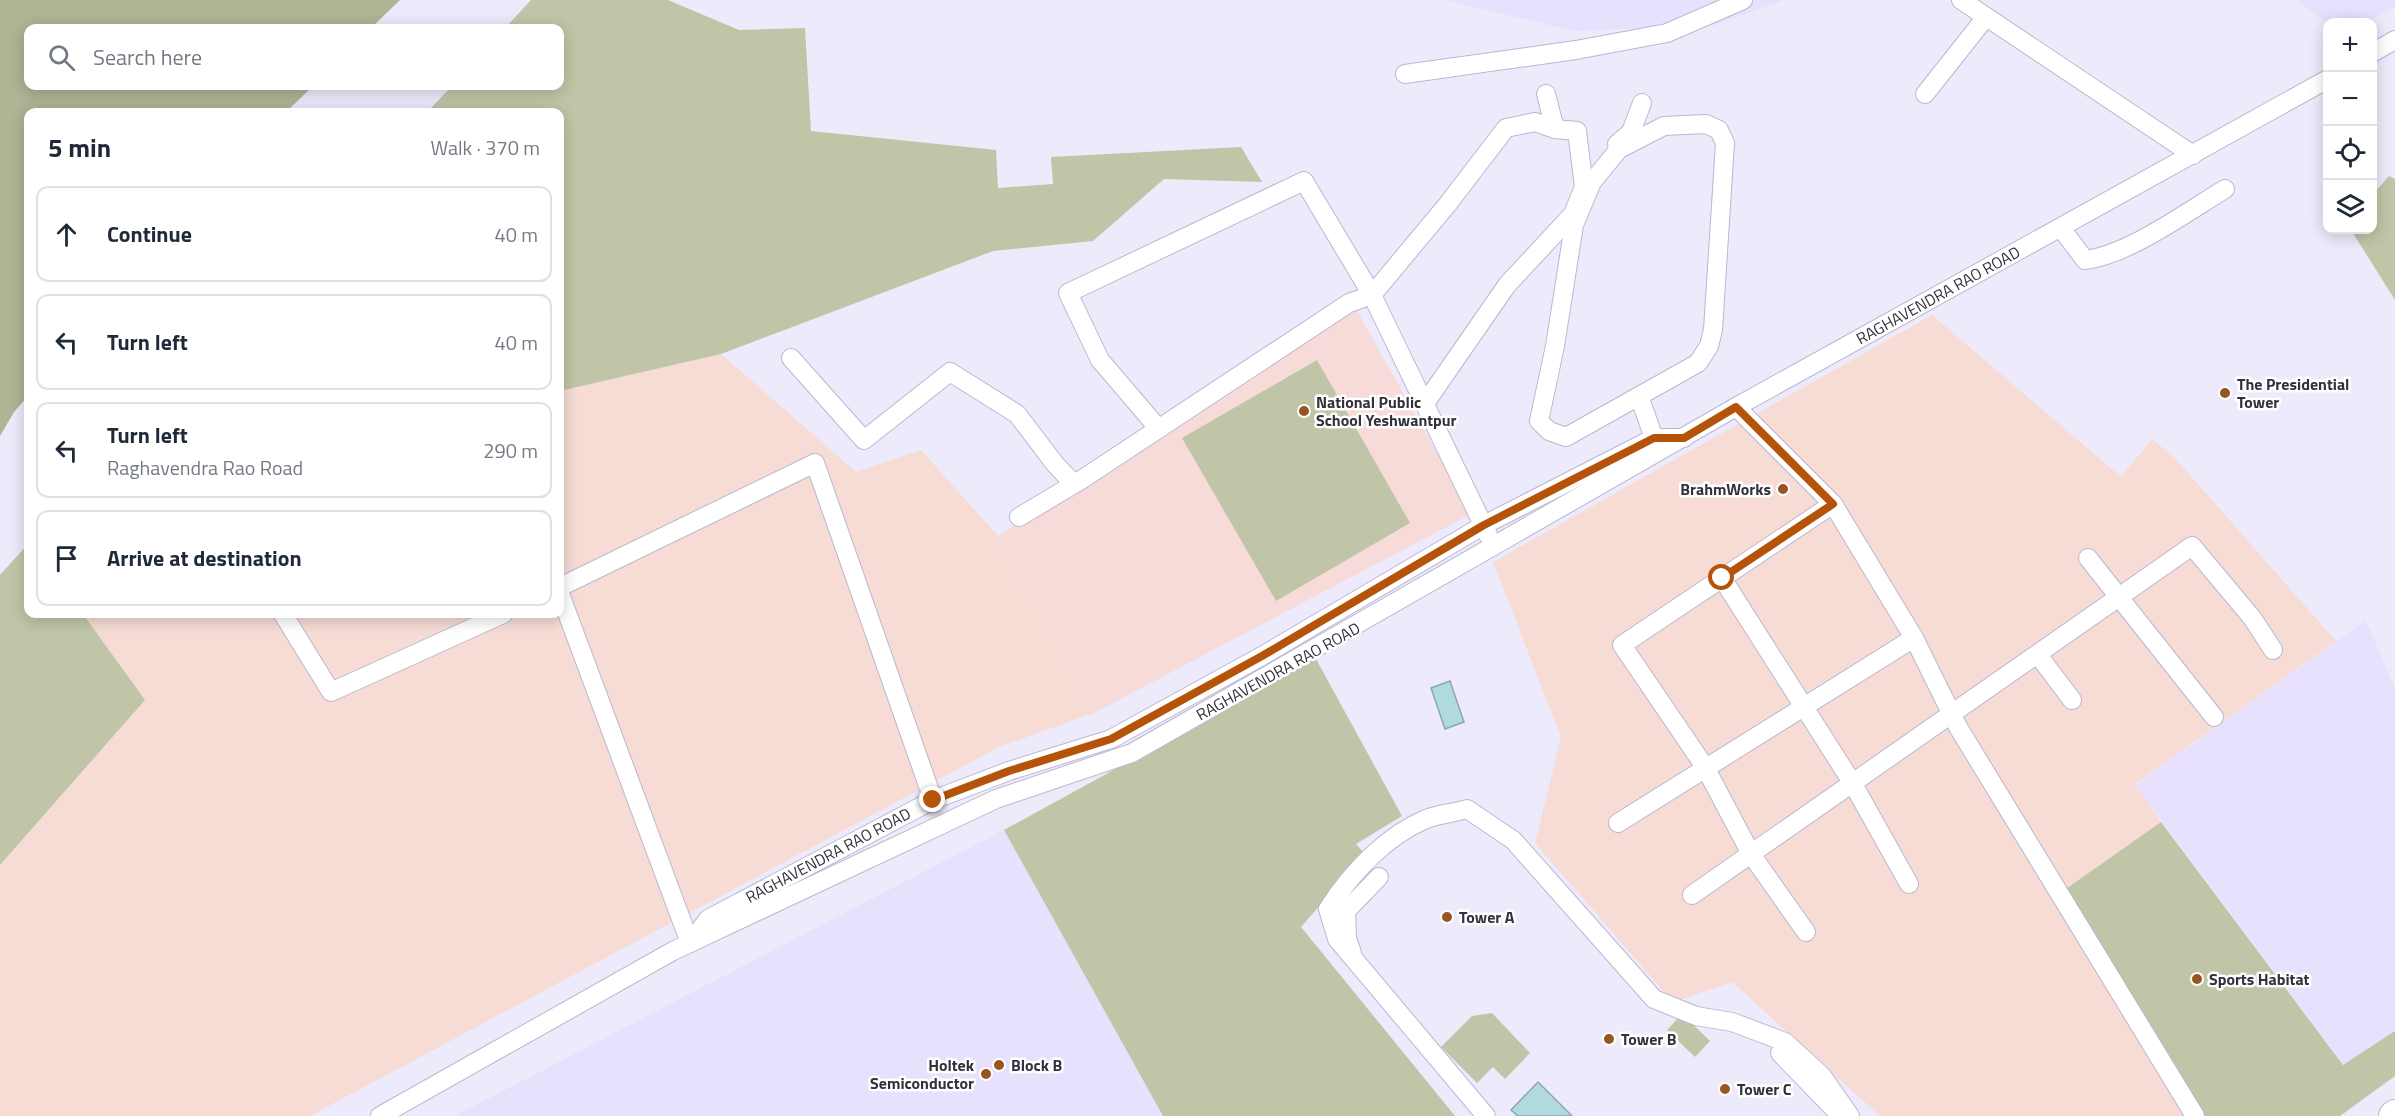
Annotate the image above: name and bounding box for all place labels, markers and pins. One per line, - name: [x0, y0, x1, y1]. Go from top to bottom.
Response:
- place label: The Presidential Tower: [2237, 372, 2349, 414]
- marker: The Presidential Tower: [2218, 386, 2232, 400]
- place label: National Public School Yeshwantpur: [1316, 390, 1457, 432]
- marker: National Public School Yeshwantpur: [1297, 404, 1311, 418]
- place label: BrahmWorks: [1680, 477, 1771, 501]
- marker: BrahmWorks: [1776, 482, 1790, 496]
- place label: Tower A: [1459, 905, 1515, 929]
- marker: Tower A: [1440, 910, 1454, 924]
- place label: Sports Habitat: [2209, 967, 2310, 991]
- marker: Sports Habitat: [2190, 972, 2204, 986]
- place label: Tower B: [1621, 1027, 1677, 1051]
- marker: Tower B: [1602, 1032, 1616, 1046]
- place label: Holtek Semiconductor: [870, 1053, 975, 1095]
- place label: Block B: [1011, 1053, 1062, 1077]
- marker: Block B: [992, 1058, 1006, 1072]
- marker: Holtek Semiconductor: [979, 1067, 993, 1081]
- place label: Tower C: [1737, 1077, 1792, 1101]
- marker: Tower C: [1718, 1082, 1732, 1096]

